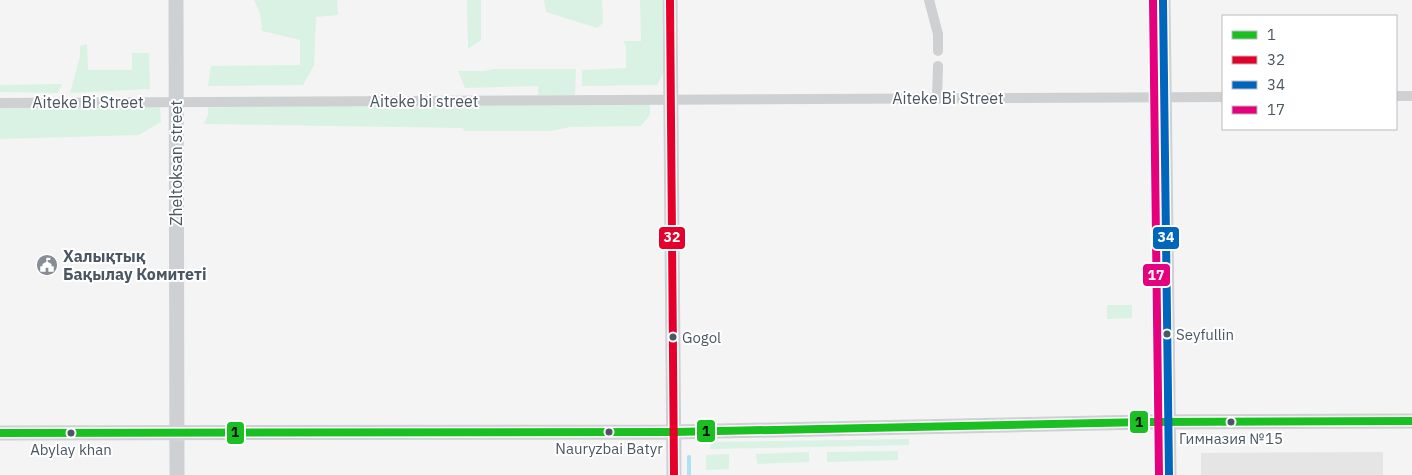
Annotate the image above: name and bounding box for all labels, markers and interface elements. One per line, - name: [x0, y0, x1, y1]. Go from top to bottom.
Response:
- legend: [1222, 15, 1397, 130]
- text: 1: [1267, 25, 1276, 44]
- text: 32: [1267, 50, 1285, 69]
- text: 34: [1267, 75, 1285, 94]
- street label: Aiteke Bi Street: [892, 88, 1004, 108]
- street label: Aiteke bi street: [370, 91, 478, 111]
- street label: Aiteke Bi Street: [32, 92, 144, 112]
- street label: Zheltoksan street: [166, 100, 186, 226]
- text: 17: [1267, 100, 1285, 119]
- line badge: 32: [658, 226, 686, 250]
- line badge: 34: [1152, 226, 1180, 250]
- text: 32: [664, 228, 680, 246]
- text: 34: [1158, 228, 1174, 246]
- place label: Халықтық Бақылау Комитеті: [63, 246, 206, 284]
- public building icon: Халықтық Бақылау Комитеті: [35, 253, 59, 277]
- line badge: 17: [1142, 263, 1171, 287]
- text: 17: [1148, 266, 1164, 284]
- place label: Seyfullin: [1176, 325, 1234, 344]
- place label: Gogol: [682, 328, 721, 347]
- marker: Seyfullin: [1162, 329, 1172, 339]
- marker: Gogol: [668, 332, 678, 342]
- line badge: 1: [1129, 410, 1149, 434]
- text: 1: [1135, 413, 1144, 431]
- marker: Гимназия №15: [1226, 417, 1236, 427]
- line badge: 1: [696, 419, 716, 443]
- line badge: 1: [226, 421, 245, 445]
- text: 1: [702, 422, 711, 440]
- text: 1: [231, 423, 240, 441]
- marker: Nauryzbai Batyr: [604, 427, 614, 437]
- marker: Abylay khan: [66, 428, 76, 438]
- place label: Гимназия №15: [1179, 429, 1283, 448]
- place label: Nauryzbai Batyr: [555, 439, 663, 458]
- place label: Abylay khan: [30, 440, 112, 459]

